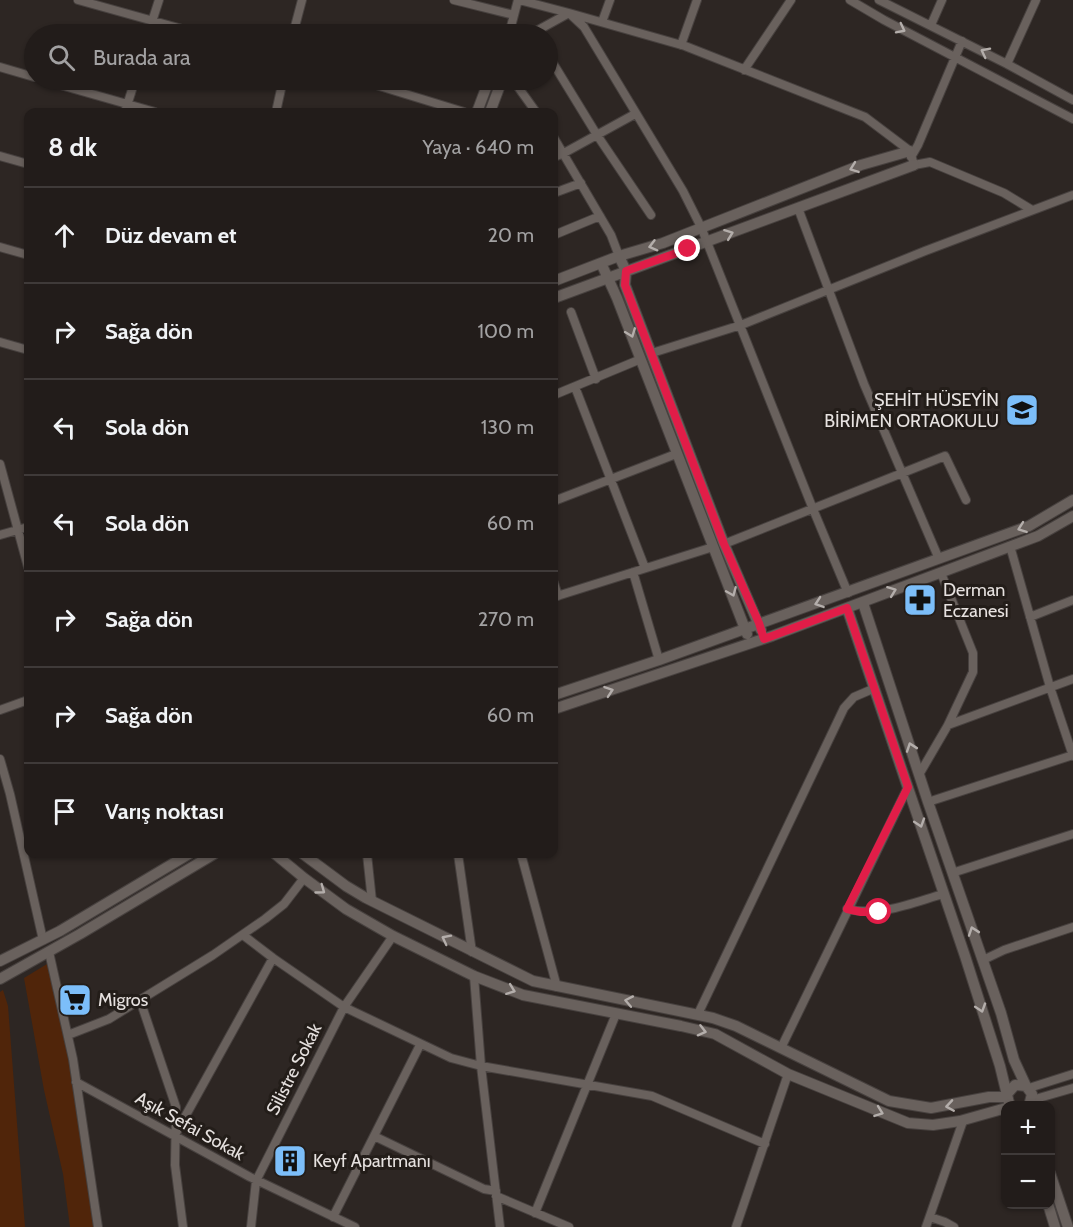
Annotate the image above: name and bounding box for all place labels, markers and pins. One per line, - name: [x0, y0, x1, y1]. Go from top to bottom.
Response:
- place label: ŞEHİT HÜSEYİN BİRİMEN ORTAOKULU: [824, 389, 999, 432]
- school or university icon: ŞEHİT HÜSEYİN BİRİMEN ORTAOKULU: [1004, 392, 1040, 428]
- place label: Derman Eczanesi: [943, 579, 1009, 622]
- pharmacy icon: Derman Eczanesi: [902, 582, 938, 618]
- supermarket icon: Migros: [57, 982, 93, 1018]
- place label: Migros: [98, 989, 148, 1011]
- building icon: Keyf Apartmanı: [272, 1143, 308, 1179]
- place label: Keyf Apartmanı: [313, 1150, 431, 1172]

